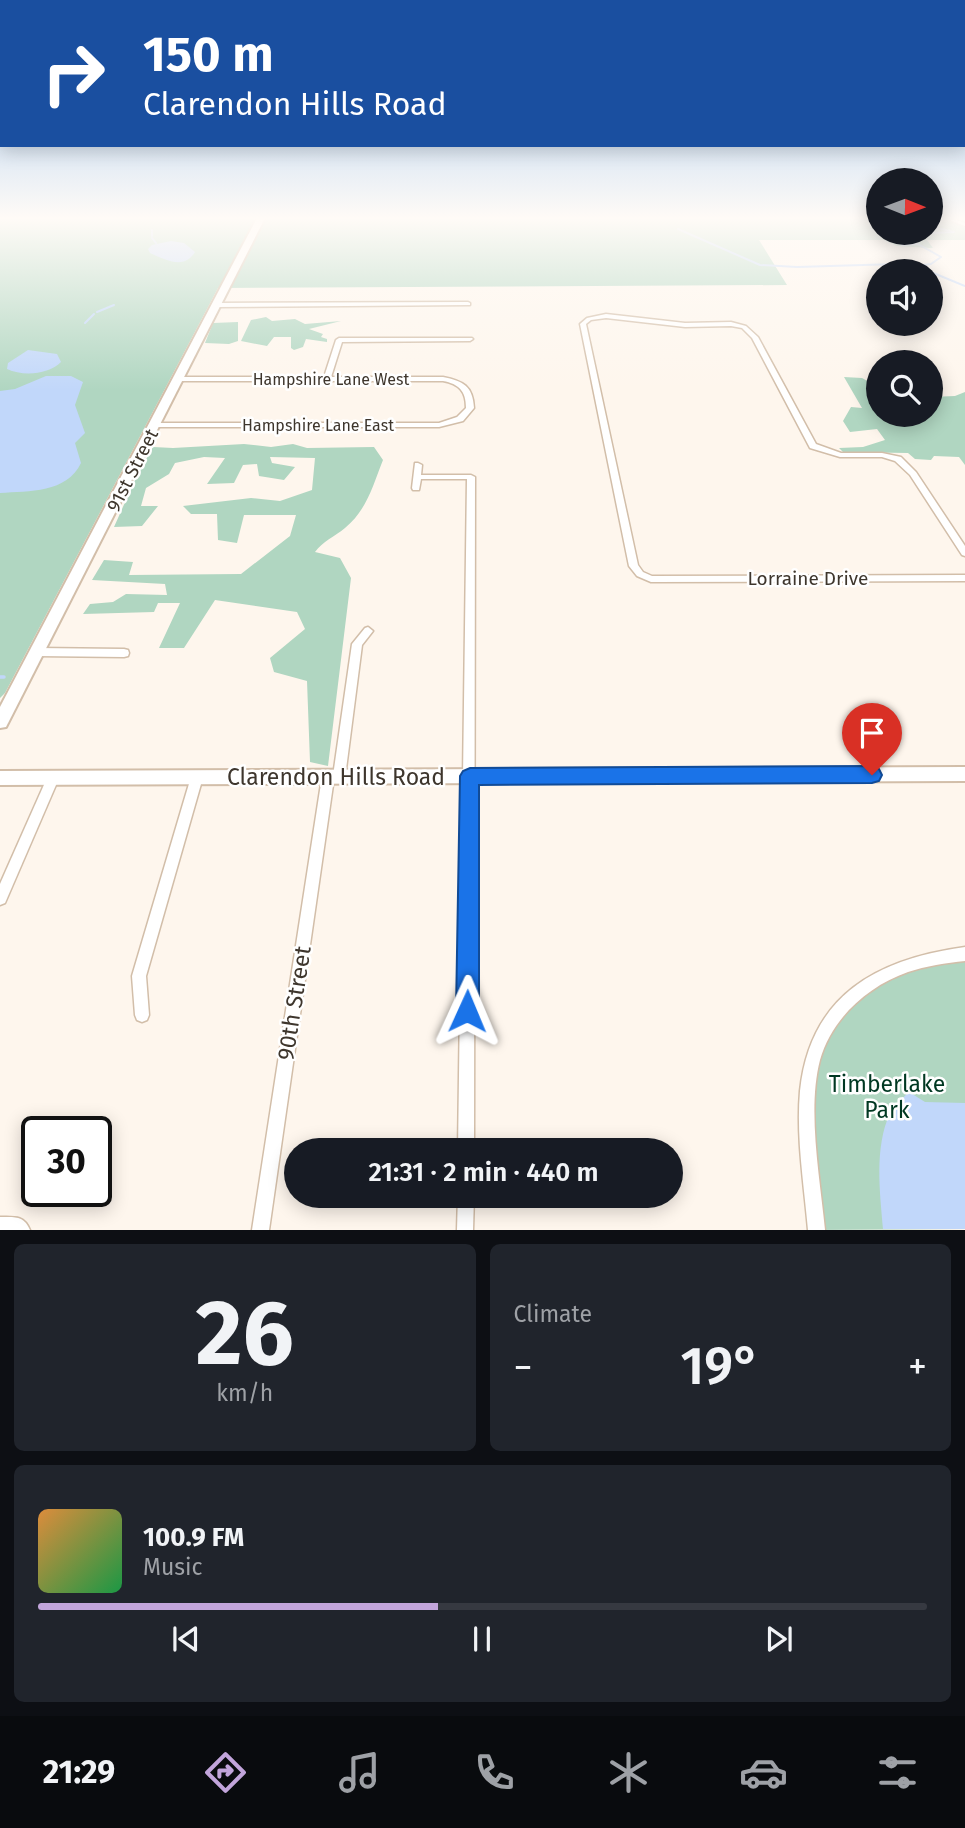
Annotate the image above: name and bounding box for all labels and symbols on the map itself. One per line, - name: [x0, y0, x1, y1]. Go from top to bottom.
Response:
- north arrow: [866, 168, 943, 245]
- street label: Hampshire Lane West: [253, 370, 410, 389]
- street label: Hampshire Lane East: [242, 416, 394, 435]
- street label: 91st Street: [102, 425, 163, 516]
- street label: Lorraine Drive: [748, 567, 868, 590]
- pin: [842, 703, 902, 775]
- street label: Clarendon Hills Road: [227, 763, 445, 791]
- street label: 90th Street: [271, 943, 317, 1062]
- position arrow: [430, 974, 504, 1048]
- park label: Timberlake Park: [829, 1070, 945, 1124]
- speed limit sign: 30: [21, 1116, 112, 1207]

